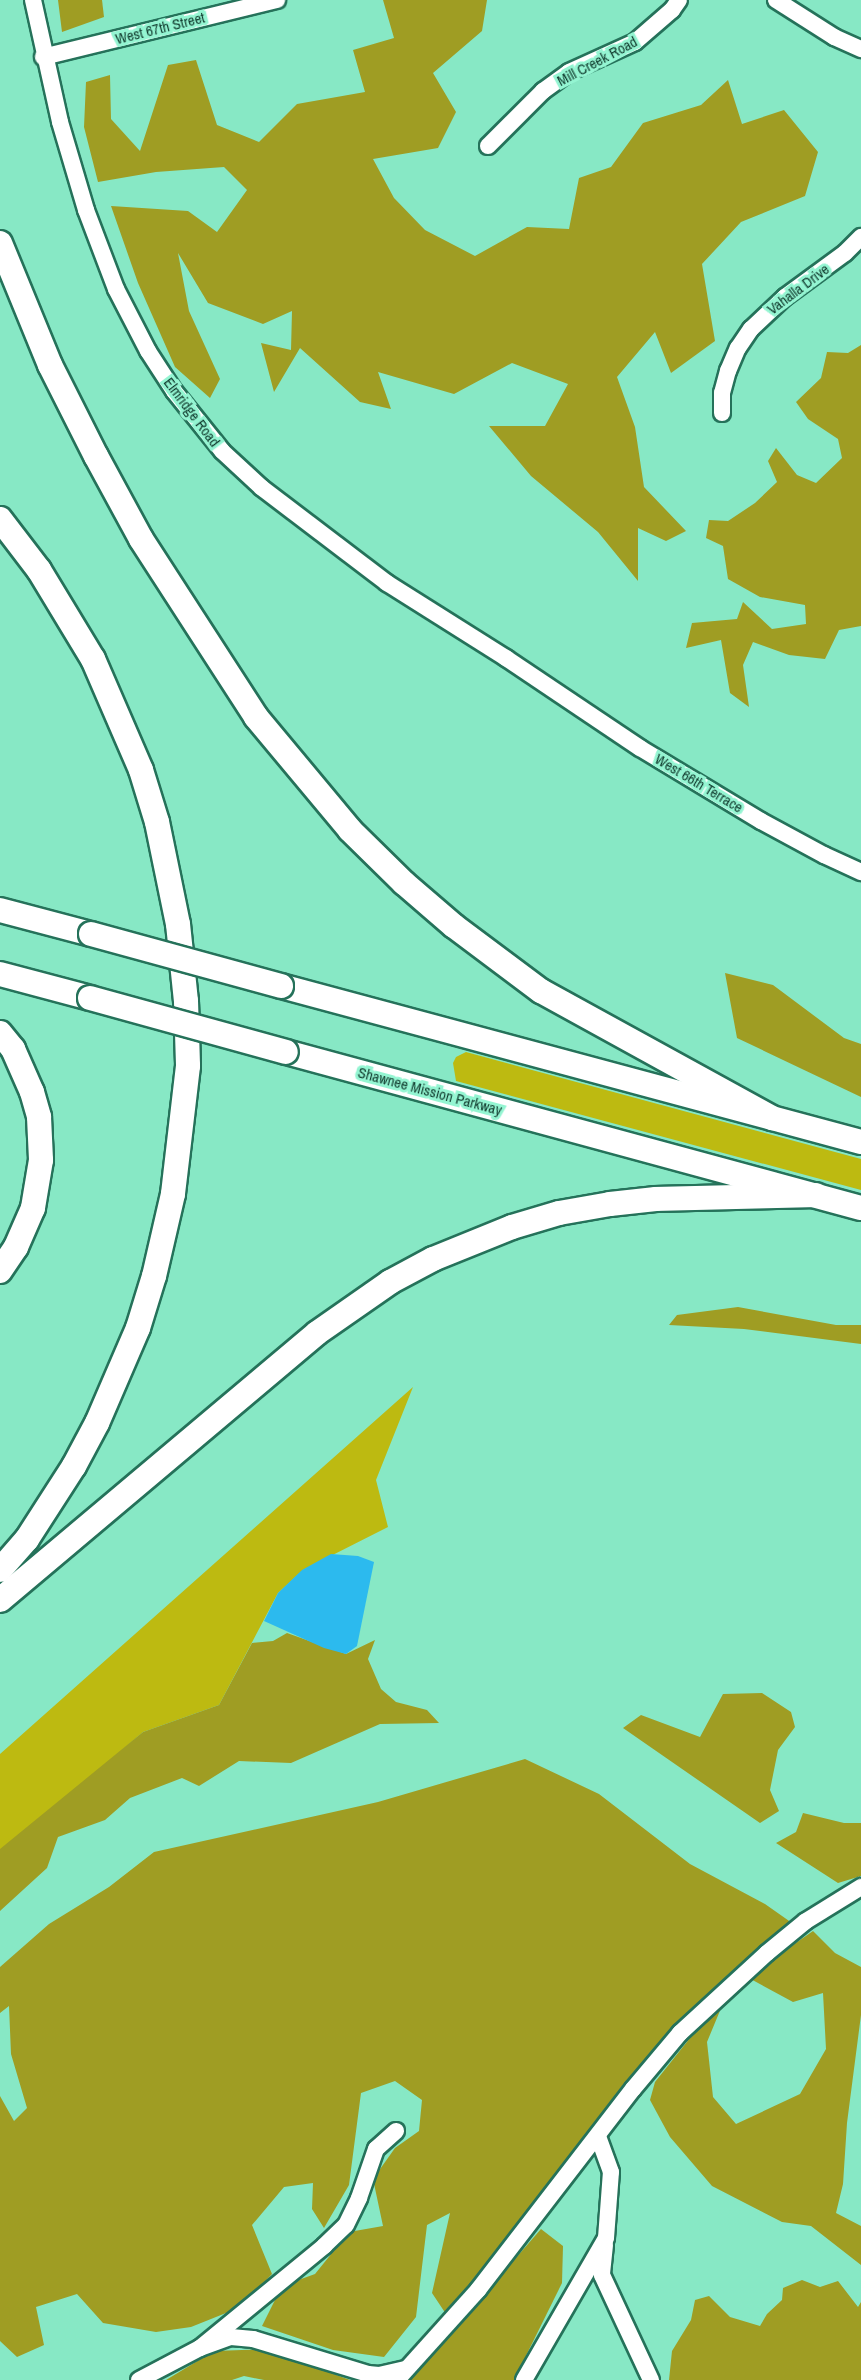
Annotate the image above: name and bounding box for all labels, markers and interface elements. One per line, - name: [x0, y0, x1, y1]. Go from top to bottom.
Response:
- street label: West 67th Street: [113, 8, 207, 48]
- street label: Mill Creek Road: [554, 32, 640, 90]
- street label: Vahalla Drive: [763, 260, 833, 318]
- street label: Elmridge Road: [160, 374, 224, 450]
- street label: West 66th Terrace: [652, 750, 746, 816]
- street label: Shawnee Mission Parkway: [356, 1063, 504, 1119]

